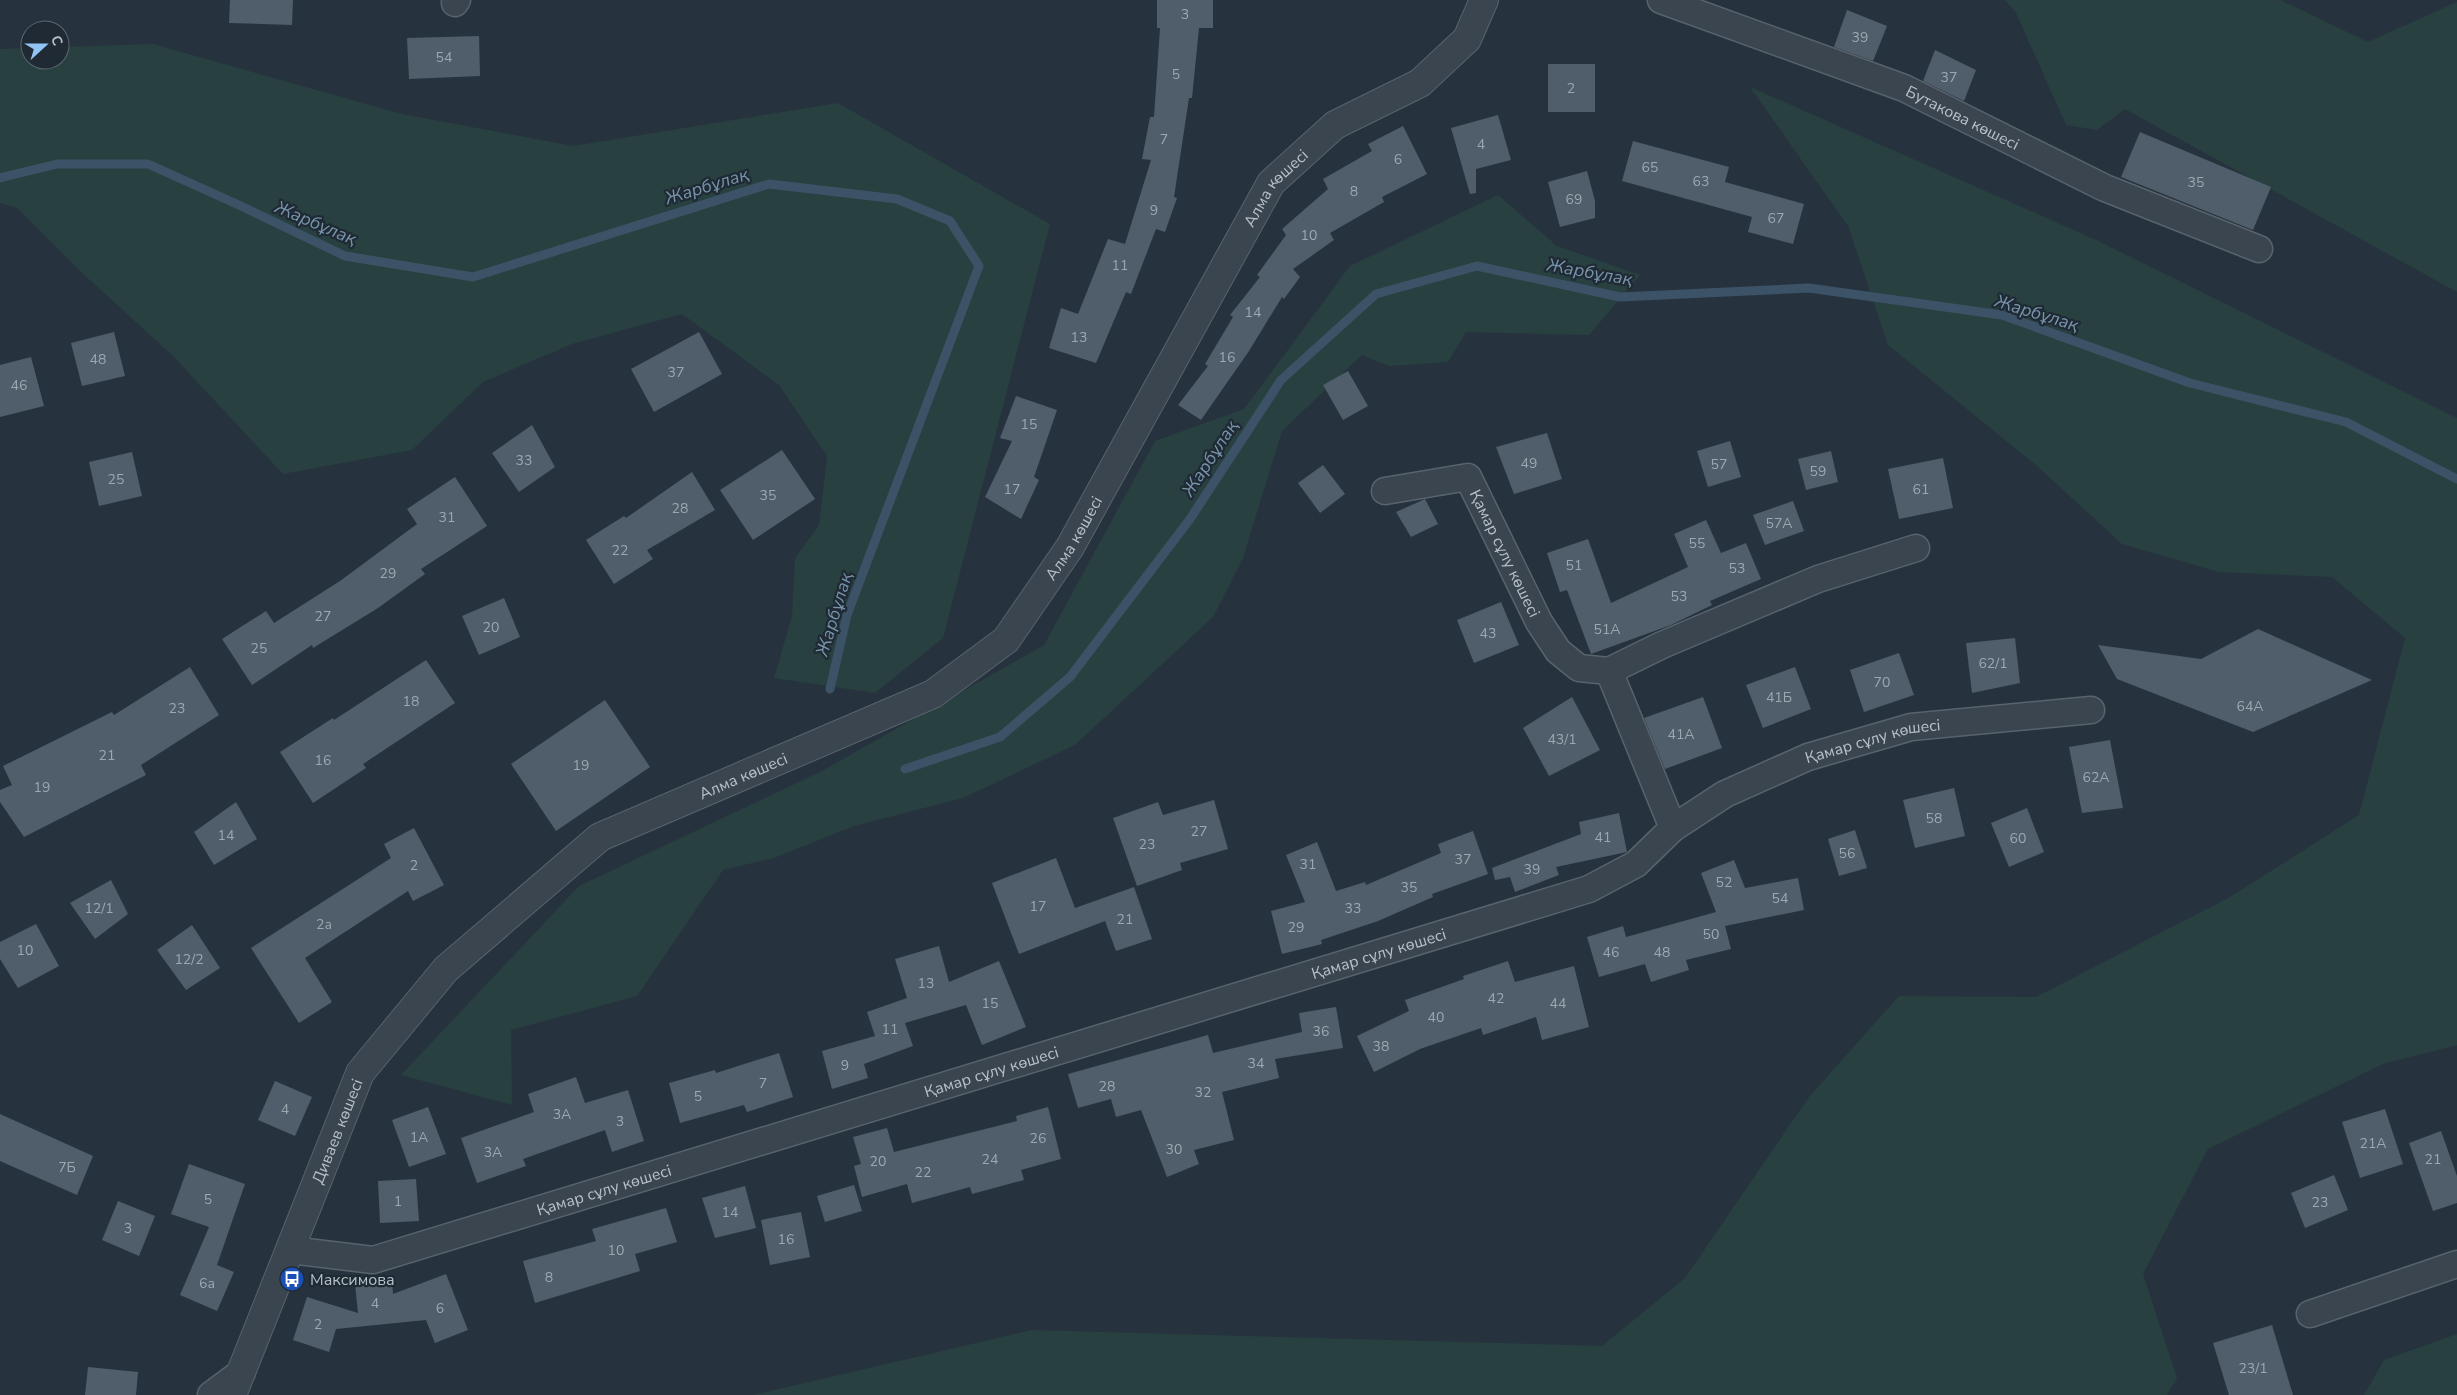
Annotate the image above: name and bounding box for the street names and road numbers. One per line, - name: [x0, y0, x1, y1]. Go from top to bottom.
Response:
- street label: Бутакова көшесі: [1902, 81, 2023, 156]
- street label: Алма көшесі: [1239, 145, 1313, 231]
- street label: Қамар сұлу көшесі: [1464, 486, 1545, 621]
- street label: Алма көшесі: [1040, 492, 1108, 585]
- street label: Қамар сұлу көшесі: [1802, 714, 1942, 769]
- street label: Алма көшесі: [696, 748, 791, 805]
- street label: Қамар сұлу көшесі: [1309, 923, 1449, 985]
- street label: Қамар сұлу көшесі: [922, 1041, 1062, 1103]
- street label: Диваев көшесі: [307, 1076, 369, 1187]
- street label: Қамар сұлу көшесі: [534, 1160, 674, 1221]

